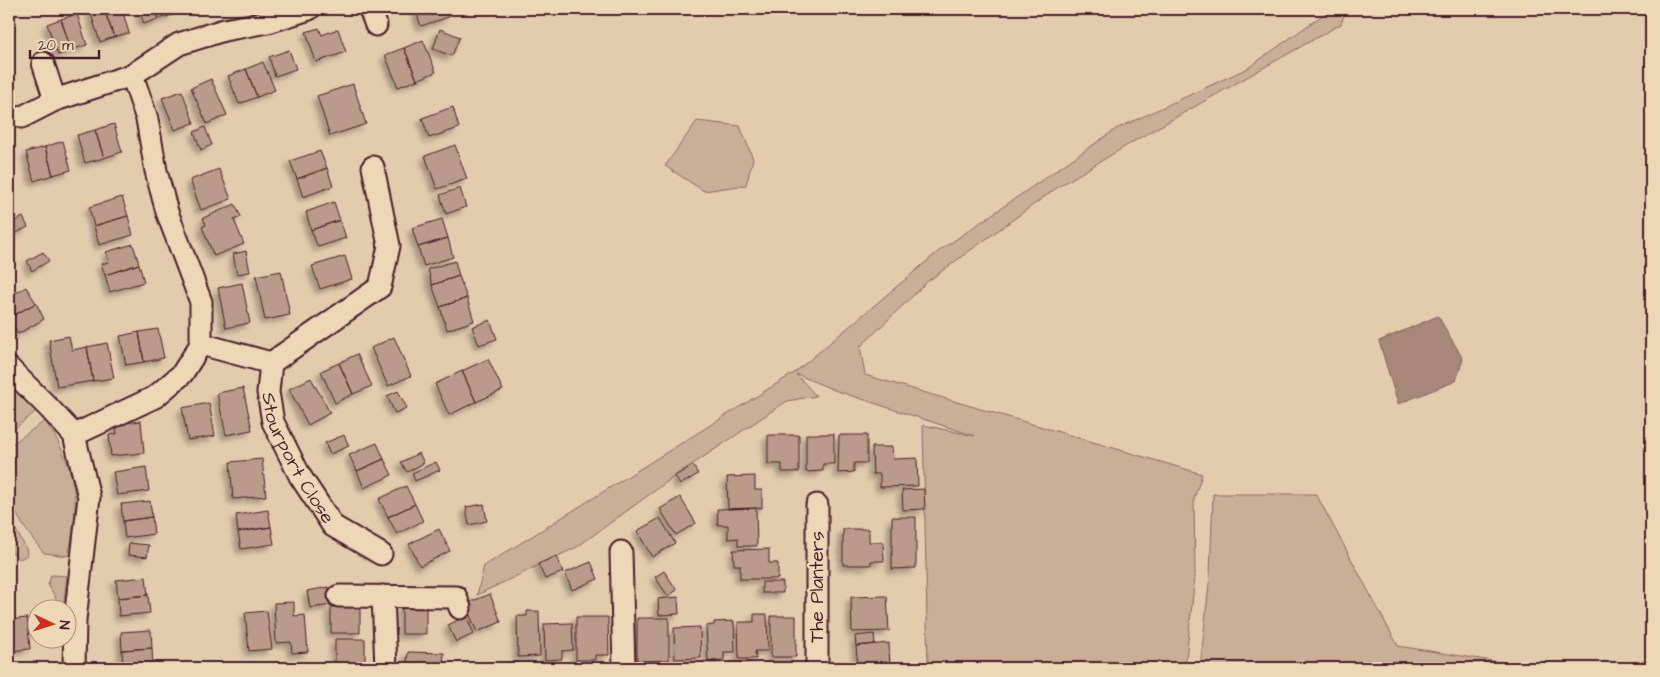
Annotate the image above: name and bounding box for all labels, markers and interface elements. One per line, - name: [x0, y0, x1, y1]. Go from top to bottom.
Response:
- scale bar: [30, 28, 99, 60]
- text: 20 m: [38, 35, 74, 56]
- street label: Stourport Close: [255, 390, 341, 529]
- street label: The Planters: [804, 531, 831, 643]
- north arrow: [28, 600, 78, 650]
- text: N: [54, 620, 74, 630]

